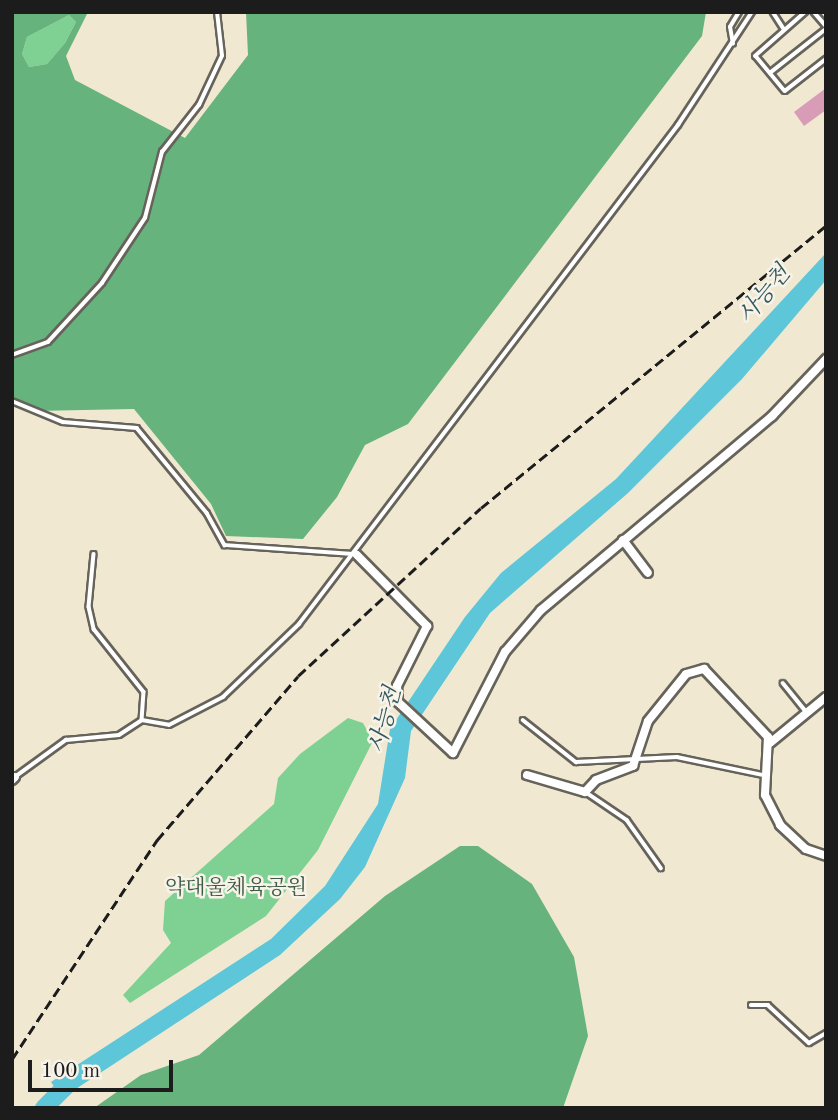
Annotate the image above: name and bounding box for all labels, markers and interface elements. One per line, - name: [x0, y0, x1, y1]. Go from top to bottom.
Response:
- water label: 사능천: [733, 261, 797, 329]
- water label: 사능천: [364, 684, 408, 756]
- park label: 약대울체육공원: [165, 876, 307, 902]
- scale bar: [32, 1046, 177, 1090]
- text: 100 m: [41, 1061, 100, 1082]

